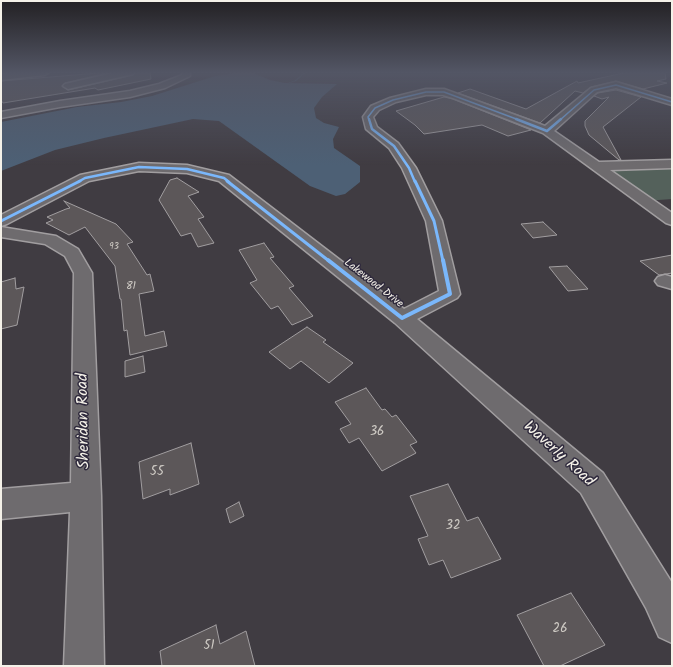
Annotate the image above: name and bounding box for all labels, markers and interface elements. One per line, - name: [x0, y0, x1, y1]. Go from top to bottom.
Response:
- house number: 93: [109, 242, 119, 252]
- street label: Lakewood Drive: [341, 257, 405, 311]
- house number: 81: [126, 280, 136, 294]
- street label: Sheridan Road: [75, 373, 95, 469]
- street label: Waverly Road: [518, 418, 598, 492]
- house number: 36: [370, 425, 384, 441]
- house number: 55: [150, 465, 164, 481]
- house number: 32: [446, 519, 460, 535]
- house number: 26: [553, 622, 567, 638]
- house number: 51: [203, 639, 215, 655]

